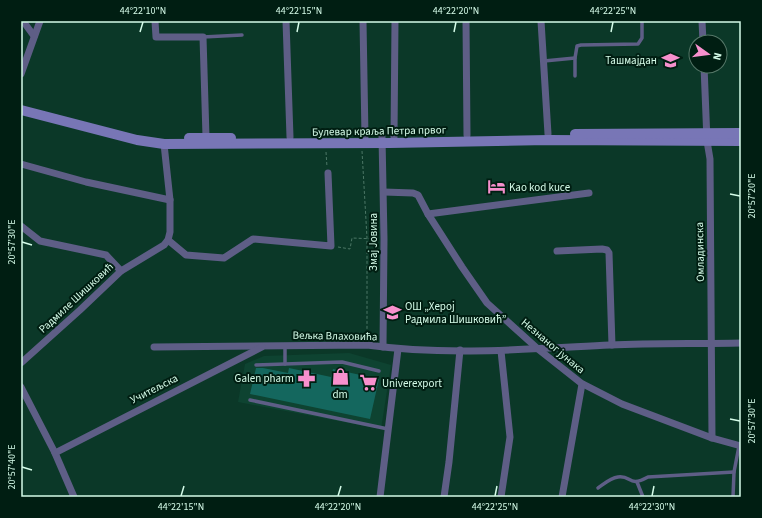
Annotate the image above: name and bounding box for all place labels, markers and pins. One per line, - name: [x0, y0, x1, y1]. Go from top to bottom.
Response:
- school or university icon: Ташмајдан: [660, 50, 680, 70]
- place label: Ташмајдан: [605, 53, 657, 68]
- hotel icon: Kao kod kuce: [486, 177, 506, 197]
- place label: Kao kod kuce: [509, 180, 571, 195]
- place label: ОШ „Херој Радмила Шишковић”: [405, 299, 507, 327]
- school or university icon: ОШ „Херој Радмила Шишковић”: [382, 302, 402, 322]
- shop icon: dm: [330, 366, 350, 386]
- pharmacy icon: Galen pharm: [297, 368, 317, 388]
- place label: Galen pharm: [235, 371, 294, 386]
- supermarket icon: Univerexport: [359, 373, 379, 393]
- place label: Univerexport: [382, 376, 442, 391]
- place label: dm: [332, 387, 348, 402]

